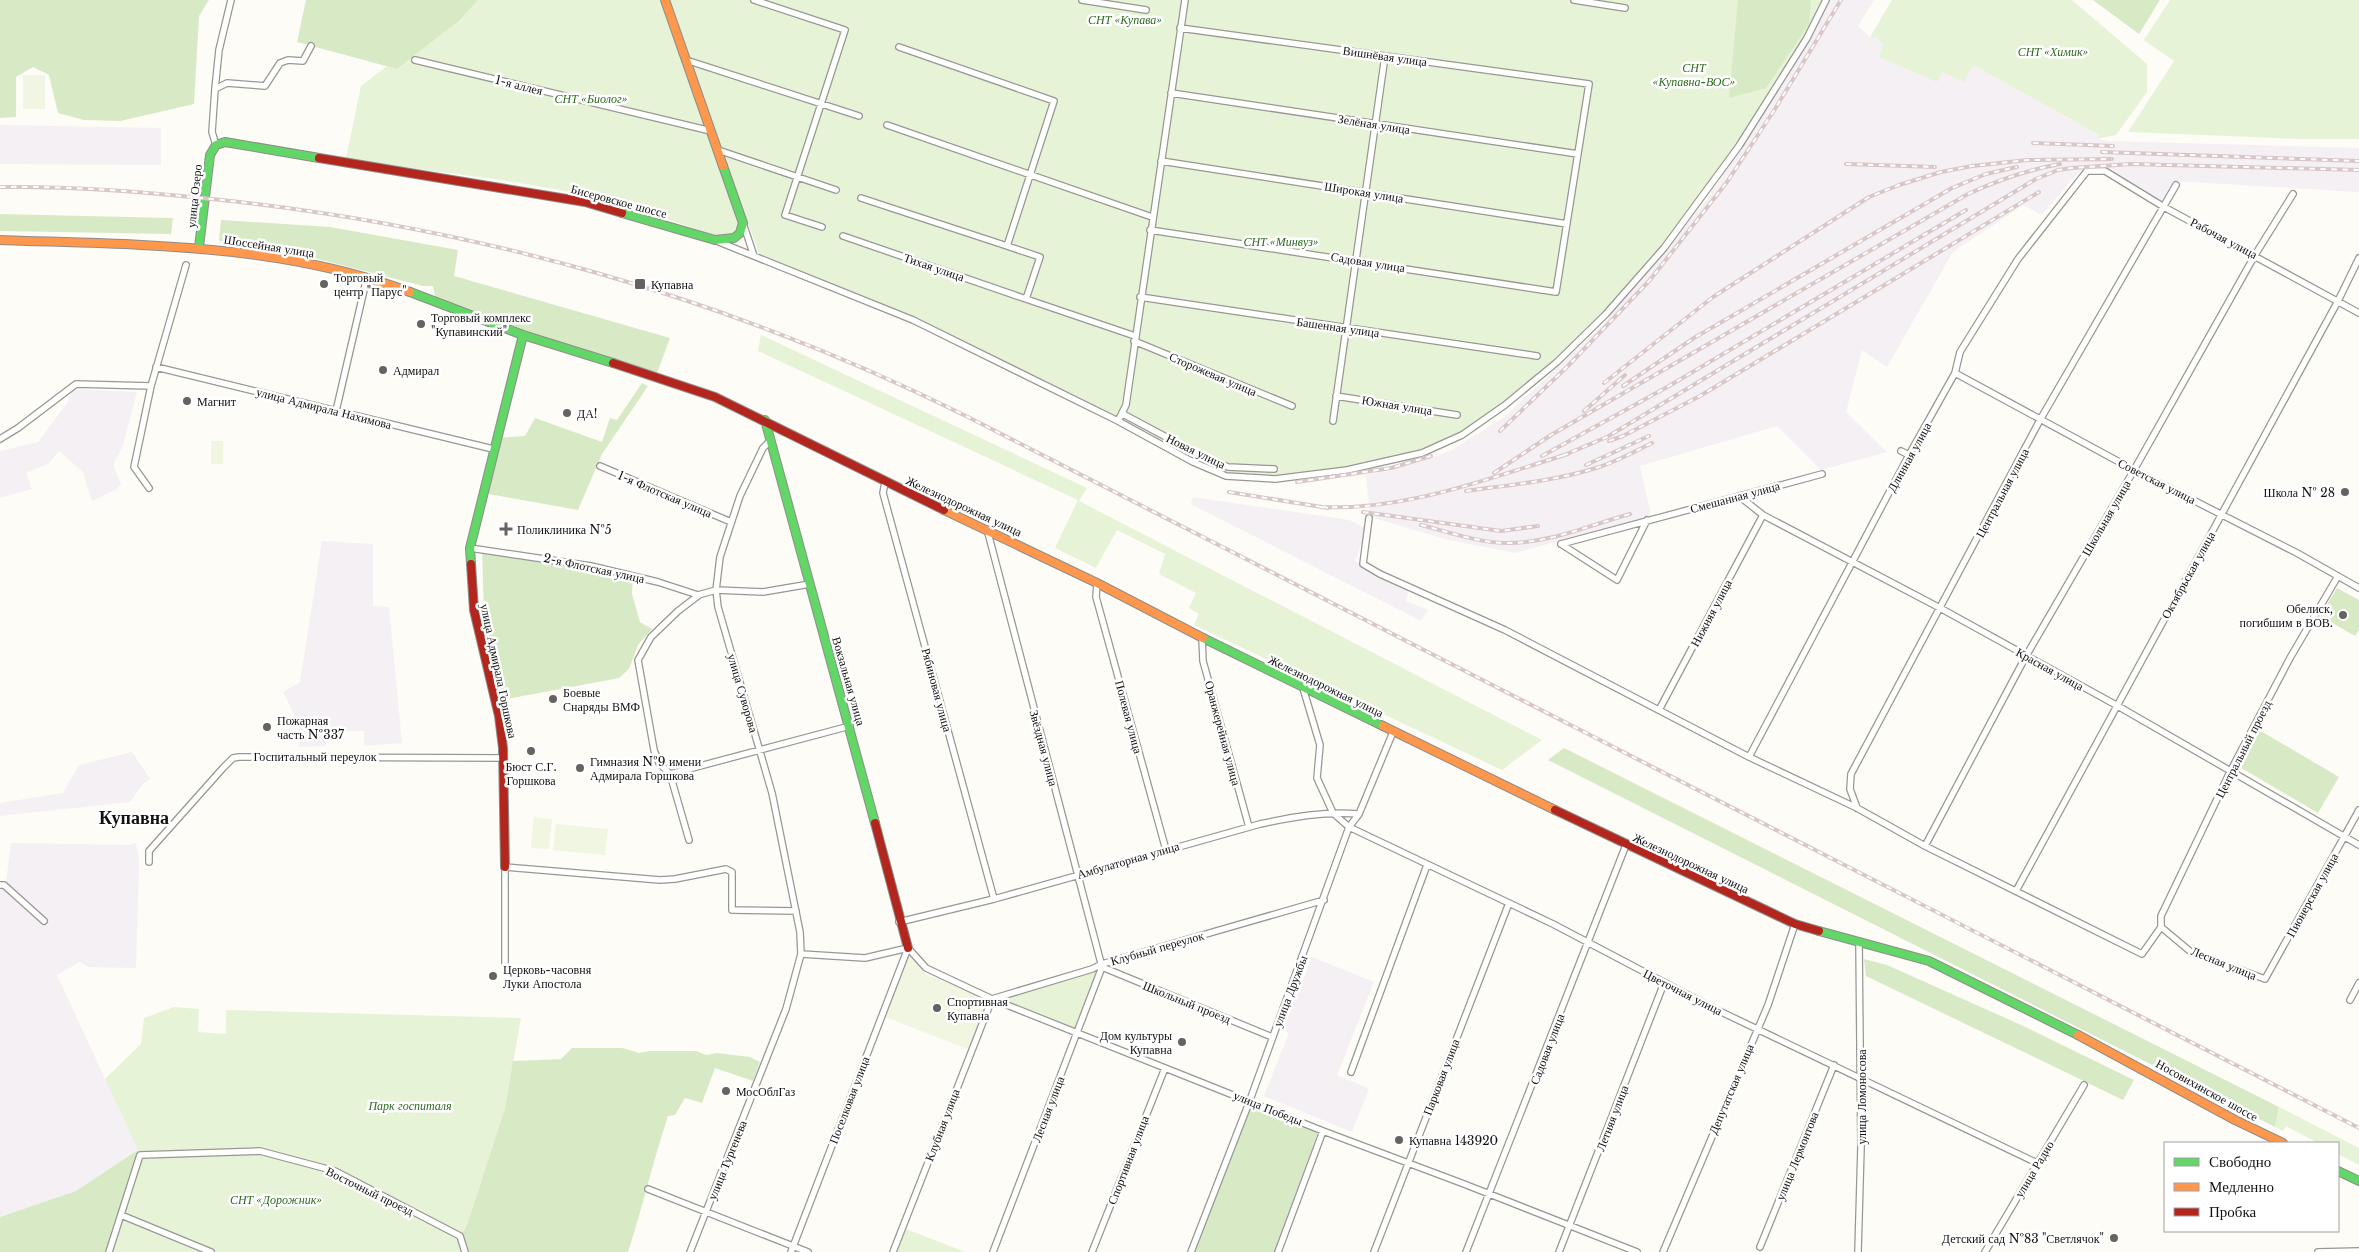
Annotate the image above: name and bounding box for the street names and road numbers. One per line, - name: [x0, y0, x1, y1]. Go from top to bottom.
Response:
- street label: Вишнёвая улица: [1342, 43, 1429, 69]
- street label: 1-я аллея: [494, 72, 545, 98]
- street label: Зелёная улица: [1337, 111, 1412, 137]
- street label: улица Озеро: [183, 163, 205, 229]
- street label: Широкая улица: [1323, 178, 1405, 206]
- street label: Бисеровское шоссе: [569, 181, 669, 221]
- street label: Рабочая улица: [2188, 214, 2261, 262]
- street label: Шоссейная улица: [223, 231, 316, 261]
- street label: Садовая улица: [1330, 249, 1407, 275]
- street label: Тихая улица: [902, 250, 967, 285]
- street label: Башенная улица: [1296, 314, 1381, 340]
- street label: Сторожевая улица: [1167, 349, 1260, 399]
- street label: улица Адмирала Нахимова: [255, 384, 394, 432]
- street label: Южная улица: [1361, 392, 1434, 418]
- street label: Длинная улица: [1884, 419, 1935, 494]
- street label: Новая улица: [1164, 430, 1229, 472]
- street label: Центральная улица: [1972, 445, 2032, 540]
- street label: Советская улица: [2116, 455, 2199, 507]
- street label: 1-я Флотская улица: [616, 467, 715, 521]
- street label: Железнодорожная улица: [904, 473, 1025, 540]
- street label: Школьная улица: [2078, 477, 2134, 559]
- street label: Смешанная улица: [1688, 478, 1782, 516]
- street label: Октябрьская улица: [2158, 528, 2218, 621]
- street label: 2-я Флотская улица: [542, 550, 647, 586]
- street label: Нижняя улица: [1687, 576, 1735, 649]
- street label: улица Адмирала Горшкова: [477, 602, 521, 740]
- street label: Вокзальная улица: [829, 635, 869, 728]
- street label: Красная улица: [2014, 644, 2087, 694]
- street label: Рябиновая улица: [919, 646, 956, 734]
- street label: улица Суворова: [725, 652, 762, 735]
- street label: Железнодорожная улица: [1266, 652, 1387, 721]
- street label: Полевая улица: [1112, 679, 1146, 756]
- street label: Оранжерейная улица: [1202, 679, 1244, 788]
- street label: Центральный проезд: [2212, 698, 2274, 800]
- street label: Звёздная улица: [1027, 708, 1062, 788]
- street label: Госпитальный переулок: [253, 749, 377, 764]
- street label: Железнодорожная улица: [1631, 830, 1752, 897]
- street label: Амбулаторная улица: [1075, 838, 1182, 882]
- street label: Пионерская улица: [2283, 850, 2342, 940]
- street label: Клубный переулок: [1109, 927, 1206, 968]
- street label: Лесная улица: [2189, 943, 2260, 983]
- street label: улица Дружбы: [1270, 953, 1310, 1029]
- street label: Цветочная улица: [1641, 966, 1726, 1019]
- street label: Школьный проезд: [1141, 978, 1233, 1026]
- street label: Садовая улица: [1527, 1011, 1568, 1087]
- street label: Парковая улица: [1420, 1036, 1463, 1117]
- street label: Депутатская улица: [1705, 1041, 1757, 1136]
- street label: улица Ломоносова: [1854, 1049, 1869, 1145]
- street label: Поселковая улица: [825, 1054, 873, 1146]
- street label: Носовихинское шоссе: [2153, 1056, 2261, 1124]
- street label: Лесная улица: [1029, 1073, 1068, 1144]
- street label: Летняя улица: [1593, 1082, 1632, 1153]
- street label: Клубная улица: [921, 1086, 963, 1163]
- street label: улица Победы: [1231, 1087, 1305, 1129]
- street label: улица Лермонтова: [1772, 1109, 1822, 1202]
- street label: Спортивная улица: [1104, 1113, 1152, 1207]
- street label: улица Тургенева: [704, 1117, 750, 1202]
- street label: улица Радио: [2011, 1138, 2057, 1200]
- street label: Восточный проезд: [324, 1163, 416, 1219]

